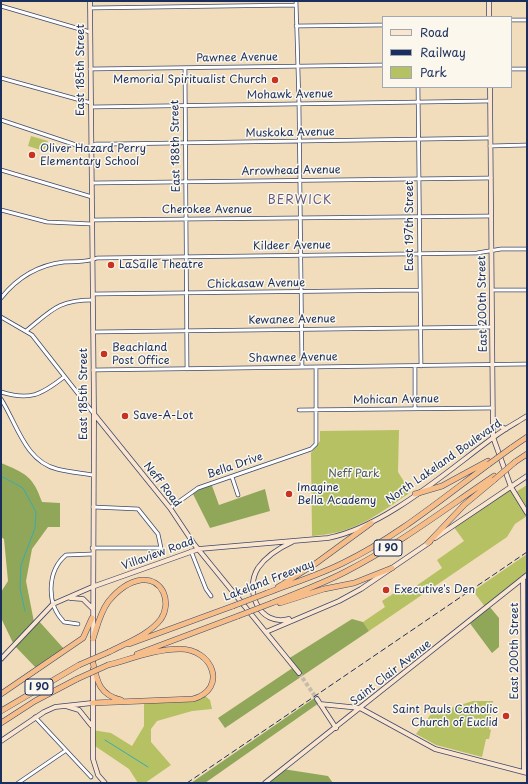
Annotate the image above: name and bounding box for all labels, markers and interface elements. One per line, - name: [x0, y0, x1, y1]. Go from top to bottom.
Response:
- legend: [382, 16, 512, 88]
- text: Road: [420, 23, 449, 41]
- street label: East 185th Street: [74, 24, 88, 116]
- text: Railway: [420, 43, 466, 61]
- street label: Pawnee Avenue: [196, 51, 278, 65]
- text: Park: [420, 63, 447, 81]
- place label: Memorial Spiritualist Church: [113, 73, 267, 87]
- marker: Memorial Spiritualist Church: [270, 75, 280, 85]
- street label: Mohawk Avenue: [247, 88, 333, 102]
- street label: East 188th Street: [169, 100, 183, 192]
- street label: Muskoka Avenue: [245, 126, 335, 140]
- place label: Oliver Hazard Perry Elementary School: [40, 142, 146, 168]
- marker: Oliver Hazard Perry Elementary School: [27, 150, 37, 160]
- street label: Arrowhead Avenue: [241, 164, 341, 178]
- street label: East 197th Street: [403, 181, 417, 271]
- district label: BERWICK: [268, 194, 332, 208]
- street label: Cherokee Avenue: [162, 203, 252, 217]
- street label: Kildeer Avenue: [253, 239, 331, 253]
- street label: East 200th Street: [476, 256, 490, 352]
- place label: LaSalle Theatre: [119, 258, 203, 272]
- marker: LaSalle Theatre: [106, 260, 116, 270]
- street label: Chickasaw Avenue: [207, 277, 305, 291]
- street label: Kewanee Avenue: [248, 313, 336, 327]
- place label: Beachland Post Office: [112, 341, 170, 367]
- street label: East 185th Street: [77, 348, 91, 440]
- marker: Beachland Post Office: [99, 349, 109, 359]
- street label: Shawnee Avenue: [248, 351, 338, 365]
- street label: Mohican Avenue: [353, 393, 439, 407]
- place label: Save-A-Lot: [133, 409, 193, 423]
- marker: Save-A-Lot: [120, 411, 130, 421]
- street label: North Lakeland Boulevard: [384, 417, 504, 507]
- street label: Bella Drive: [205, 450, 265, 482]
- street label: Neff Road: [140, 460, 184, 510]
- park label: Neff Park: [328, 467, 380, 481]
- place label: Imagine Bella Academy: [297, 481, 376, 507]
- marker: Imagine Bella Academy: [284, 489, 294, 499]
- street label: Villaview Road: [120, 535, 196, 573]
- road number: I 90: [374, 540, 402, 556]
- street label: Lakeland Freeway: [222, 558, 316, 604]
- place label: Executive's Den: [394, 583, 475, 597]
- marker: Executive's Den: [381, 585, 391, 595]
- street label: East 200th Street: [508, 603, 522, 699]
- street label: Saint Clair Avenue: [348, 638, 434, 708]
- road number: I 90: [25, 679, 53, 695]
- place label: Saint Pauls Catholic Church of Euclid: [392, 703, 498, 729]
- marker: Saint Pauls Catholic Church of Euclid: [501, 711, 511, 721]

